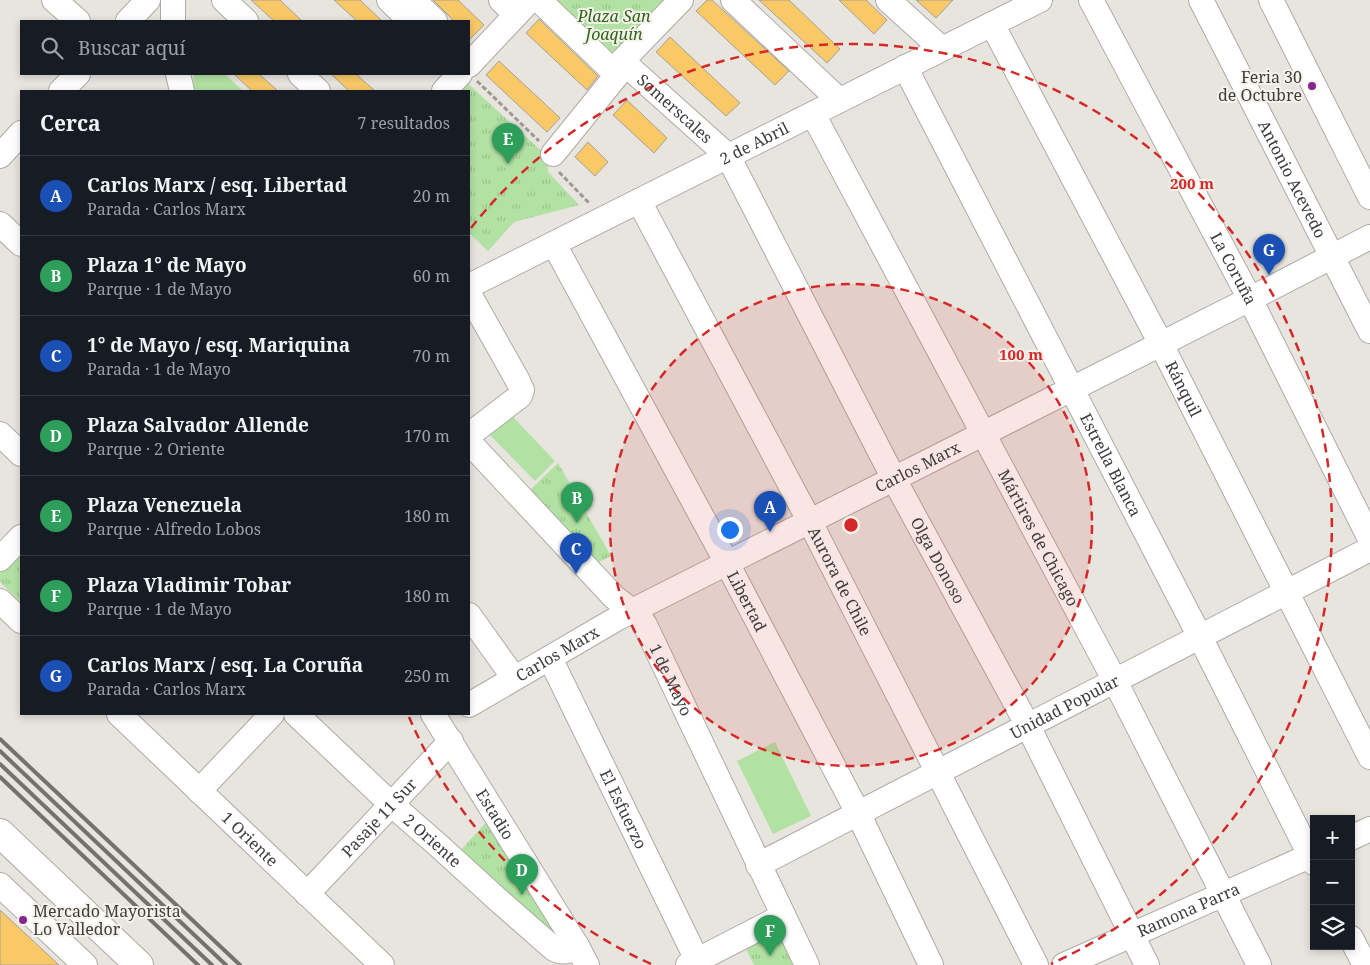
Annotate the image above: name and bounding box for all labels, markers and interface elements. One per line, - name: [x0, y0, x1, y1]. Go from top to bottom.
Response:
- park label: Plaza San Joaquín: [576, 5, 651, 45]
- search box: [20, 20, 470, 75]
- icon: search: [38, 34, 66, 62]
- text: Buscar aquí: [78, 35, 186, 61]
- place label: Feria 30 de Octubre: [1218, 66, 1302, 106]
- street label: Somerscales: [633, 69, 717, 148]
- marker: Feria 30 de Octubre: [1306, 80, 1318, 92]
- text: Cerca: [40, 109, 101, 137]
- text: 7 resultados: [358, 112, 450, 134]
- street label: Antonio Acevedo: [1253, 116, 1332, 242]
- street label: 2 de Abril: [716, 117, 792, 170]
- pin: E: [492, 123, 524, 164]
- text: Carlos Marx / esq. Libertad: [87, 172, 347, 198]
- text: 200 m: [1170, 173, 1214, 193]
- text: A: [50, 185, 62, 207]
- text: 20 m: [413, 185, 450, 207]
- text: Parada · Carlos Marx: [87, 198, 246, 220]
- street label: La Coruña: [1205, 228, 1262, 308]
- pin: G: [1253, 234, 1285, 275]
- text: Plaza 1° de Mayo: [87, 252, 247, 278]
- text: B: [51, 265, 61, 287]
- text: 60 m: [413, 265, 450, 287]
- text: Parque · 1 de Mayo: [87, 278, 232, 300]
- text: 1° de Mayo / esq. Mariquina: [87, 332, 350, 358]
- text: 100 m: [999, 344, 1043, 364]
- text: C: [51, 345, 61, 367]
- text: 70 m: [413, 345, 450, 367]
- street label: Ránquil: [1160, 357, 1207, 420]
- text: Parada · 1 de Mayo: [87, 358, 231, 380]
- street label: Estrella Blanca: [1075, 409, 1147, 520]
- text: Plaza Salvador Allende: [87, 412, 309, 438]
- text: D: [50, 425, 62, 447]
- text: 170 m: [404, 425, 450, 447]
- street label: Carlos Marx: [871, 436, 965, 498]
- text: Parque · 2 Oriente: [87, 438, 225, 460]
- street label: Mártires de Chicago: [993, 465, 1084, 610]
- pin: B: [561, 482, 593, 523]
- pin: A: [754, 491, 786, 532]
- text: Plaza Venezuela: [87, 492, 242, 518]
- text: E: [51, 505, 61, 527]
- text: 180 m: [404, 505, 450, 527]
- street label: Olga Donoso: [906, 513, 971, 608]
- centre of rings: [842, 516, 860, 534]
- your location: [717, 517, 743, 543]
- text: Parque · Alfredo Lobos: [87, 518, 261, 540]
- street label: Aurora de Chile: [803, 523, 877, 639]
- pin: C: [560, 533, 592, 574]
- street label: Libertad: [722, 567, 772, 635]
- text: Plaza Vladimir Tobar: [87, 572, 291, 598]
- text: F: [51, 585, 61, 607]
- text: 180 m: [404, 585, 450, 607]
- text: Parque · 1 de Mayo: [87, 598, 232, 620]
- street label: Carlos Marx: [511, 620, 603, 686]
- street label: 1 de Mayo: [644, 640, 698, 719]
- text: Carlos Marx / esq. La Coruña: [87, 652, 363, 678]
- text: G: [50, 665, 62, 687]
- text: 250 m: [404, 665, 450, 687]
- street label: Unidad Popular: [1006, 669, 1123, 744]
- text: Parada · Carlos Marx: [87, 678, 246, 700]
- street label: El Esfuerzo: [595, 766, 652, 852]
- street label: Pasaje 11 Sur: [336, 773, 422, 862]
- street label: Estadio: [471, 785, 519, 844]
- street label: 1 Oriente: [217, 807, 283, 871]
- street label: 2 Oriente: [399, 809, 466, 872]
- map controls: [1310, 815, 1355, 950]
- button: +: [1310, 815, 1355, 860]
- pin: D: [506, 854, 538, 895]
- button: −: [1310, 860, 1355, 905]
- street label: Ramona Parra: [1134, 877, 1243, 942]
- place label: Mercado Mayorista Lo Valledor: [33, 900, 181, 940]
- button: layers: [1310, 905, 1355, 950]
- marker: Mercado Mayorista Lo Valledor: [17, 914, 29, 926]
- pin: F: [754, 915, 786, 956]

